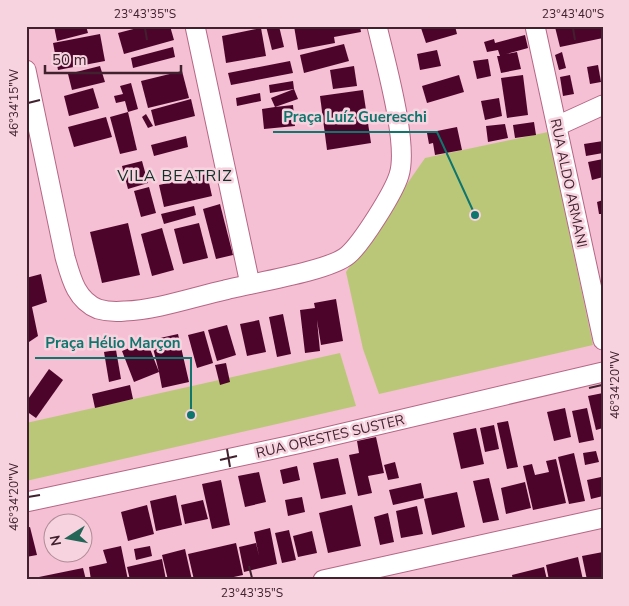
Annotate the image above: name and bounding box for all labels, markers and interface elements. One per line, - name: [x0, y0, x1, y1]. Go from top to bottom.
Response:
- text: 23°43'35"S: [114, 6, 176, 22]
- text: 23°43'40"S: [542, 6, 604, 22]
- scale bar: [45, 42, 181, 74]
- text: 50 m: [52, 50, 87, 70]
- text: 46°34'15"W: [6, 69, 22, 137]
- callout: Praça Luíz Guereschi: [273, 102, 437, 132]
- text: Praça Luíz Guereschi: [283, 107, 427, 127]
- street label: RUA ALDO ARMANI: [546, 117, 591, 249]
- district label: VILA BEATRIZ: [116, 165, 233, 187]
- callout: Praça Hélio Marçon: [35, 328, 191, 358]
- text: Praça Hélio Marçon: [45, 333, 181, 353]
- text: 46°34'20"W: [607, 351, 623, 419]
- street label: RUA ORESTES SUSTER: [254, 410, 406, 463]
- text: 46°34'20"W: [6, 463, 22, 531]
- north arrow: [42, 514, 92, 564]
- text: N: [45, 533, 66, 547]
- text: 23°43'35"S: [221, 585, 283, 601]

